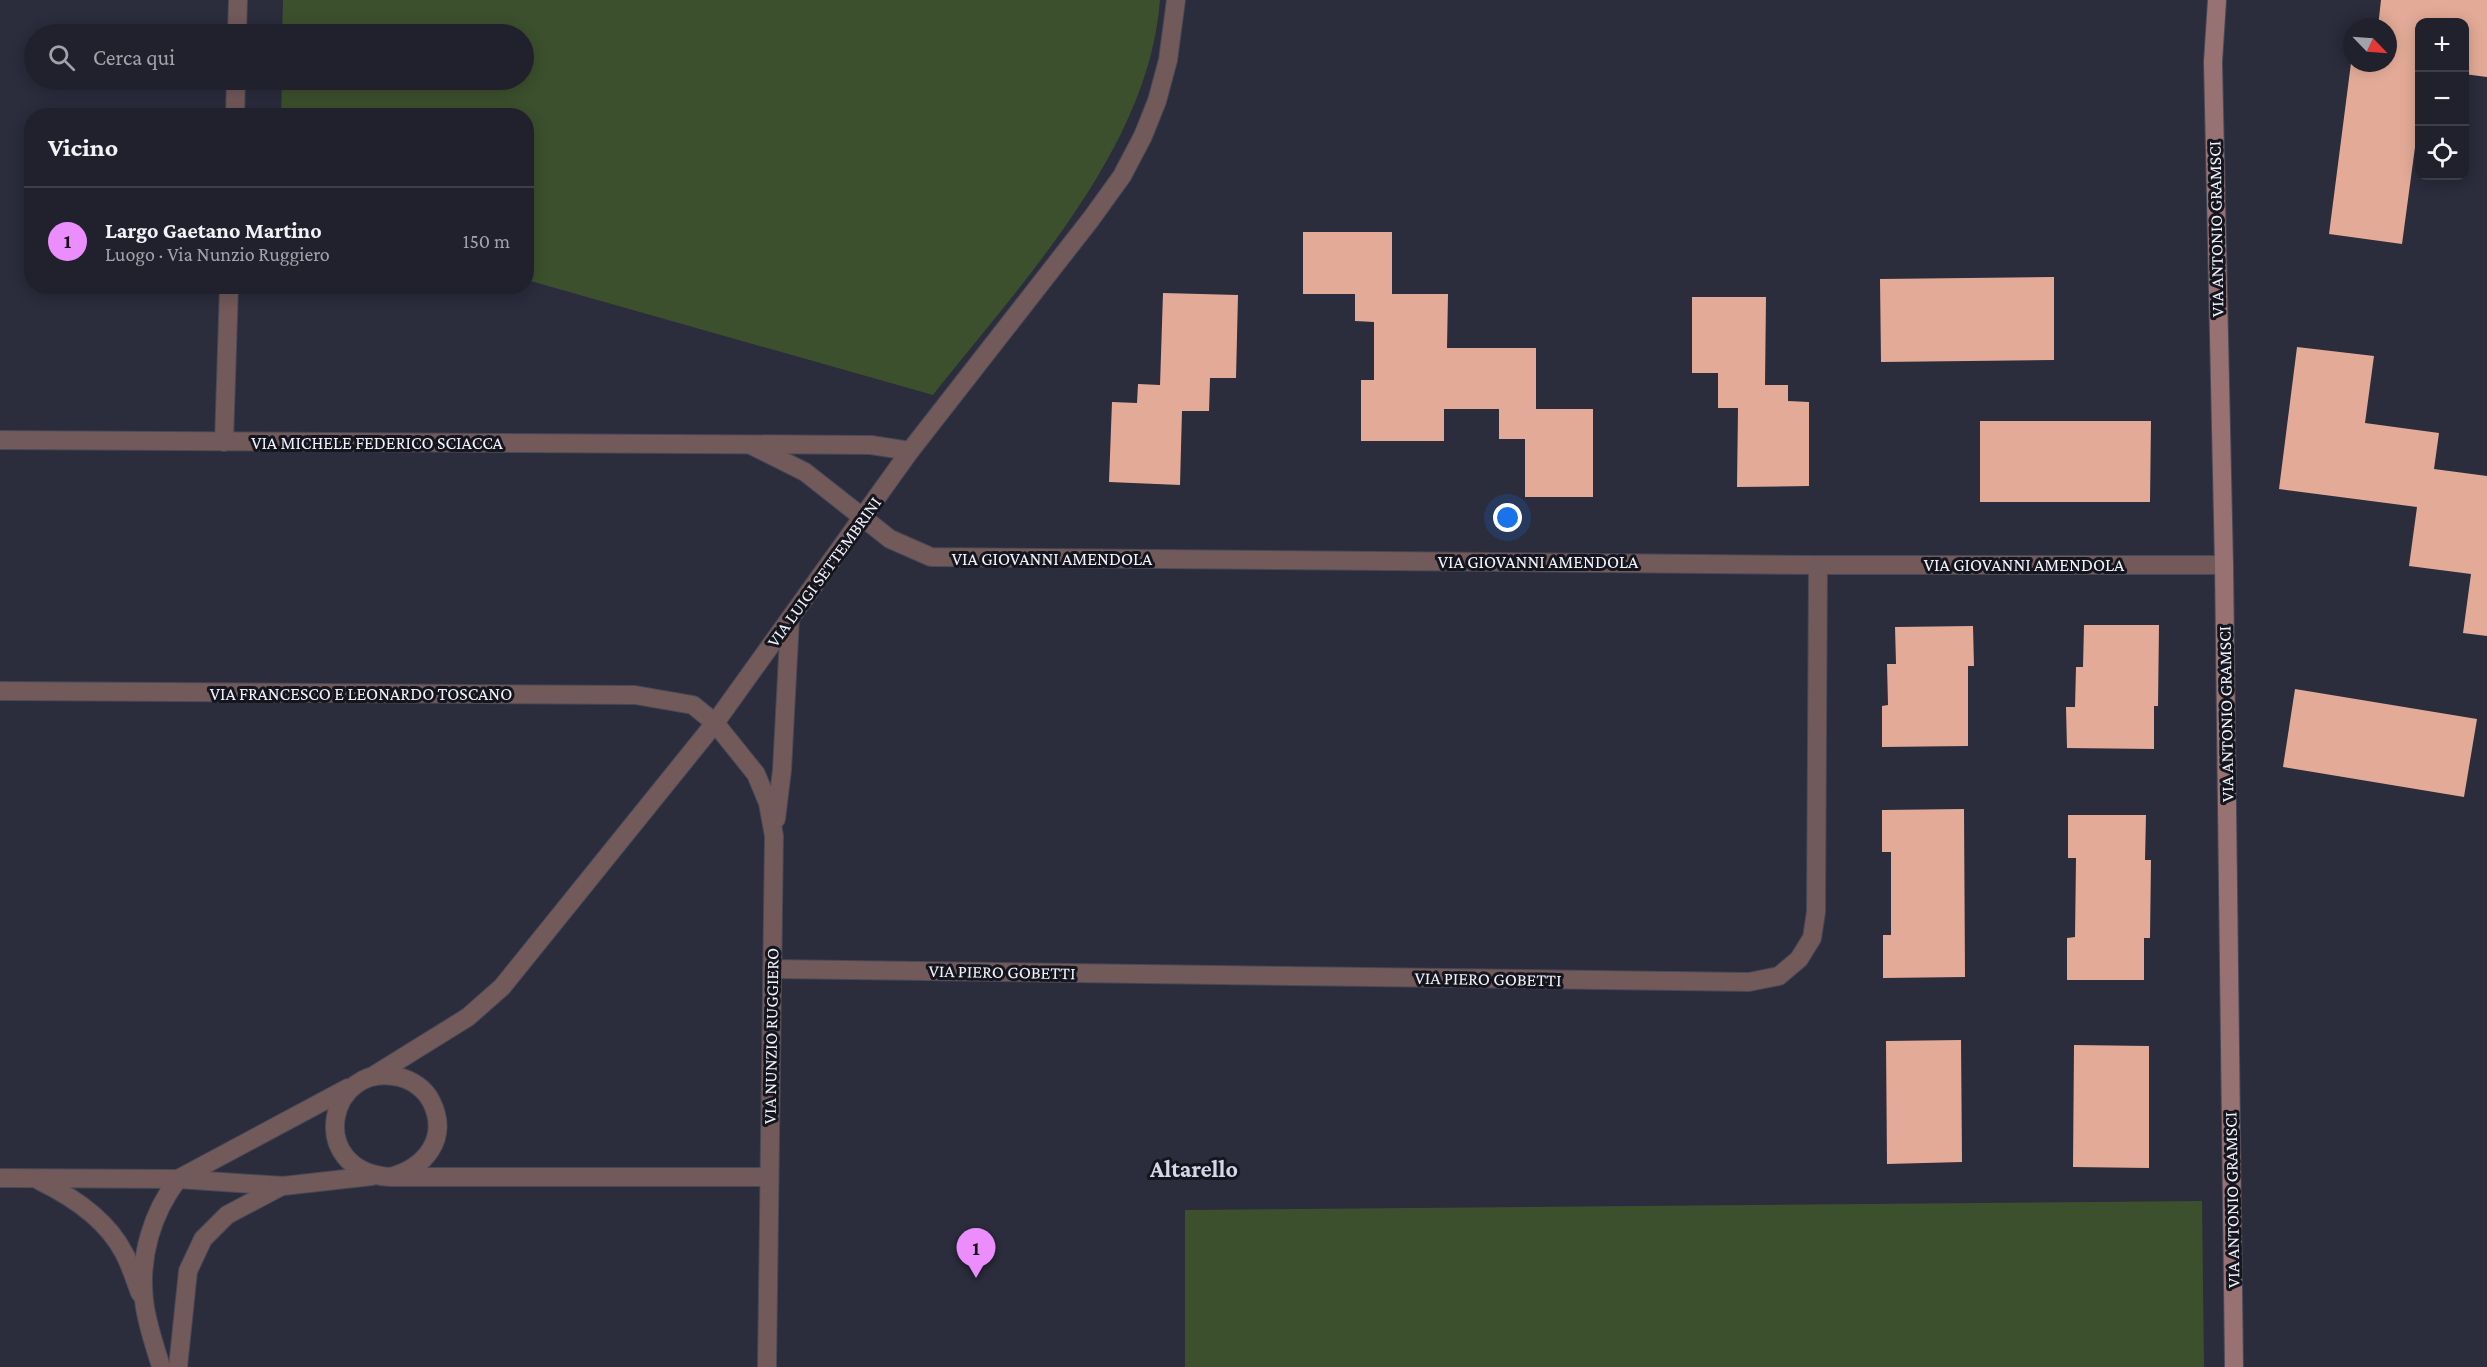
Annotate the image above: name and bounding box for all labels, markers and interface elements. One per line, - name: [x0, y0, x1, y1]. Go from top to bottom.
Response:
- north arrow: [2343, 18, 2397, 72]
- map controls: [2415, 18, 2469, 180]
- button: +: [2415, 18, 2469, 72]
- search box: [24, 24, 534, 90]
- icon: search: [45, 41, 78, 74]
- text: Cerca qui: [93, 45, 175, 70]
- button: −: [2415, 72, 2469, 126]
- button: locate: [2415, 126, 2469, 180]
- text: Vicino: [48, 133, 118, 162]
- street label: VIA ANTONIO GRAMSCI: [2204, 141, 2228, 317]
- text: Largo Gaetano Martino: [105, 218, 322, 243]
- text: 1: [64, 230, 71, 252]
- text: 150 m: [463, 230, 510, 252]
- text: Luogo · Via Nunzio Ruggiero: [105, 243, 330, 265]
- street label: VIA MICHELE FEDERICO SCIACCA: [251, 433, 504, 453]
- street label: VIA LUIGI SETTEMBRINI: [763, 493, 885, 651]
- your location: [1493, 503, 1522, 532]
- street label: VIA GIOVANNI AMENDOLA: [952, 549, 1153, 569]
- street label: VIA GIOVANNI AMENDOLA: [1438, 552, 1639, 572]
- street label: VIA GIOVANNI AMENDOLA: [1924, 555, 2125, 575]
- street label: VIA ANTONIO GRAMSCI: [2214, 626, 2238, 802]
- street label: VIA FRANCESCO E LEONARDO TOSCANO: [210, 684, 512, 704]
- street label: VIA NUNZIO RUGGIERO: [759, 948, 783, 1124]
- street label: VIA PIERO GOBETTI: [928, 961, 1076, 983]
- street label: VIA PIERO GOBETTI: [1414, 968, 1562, 990]
- street label: VIA ANTONIO GRAMSCI: [2220, 1112, 2244, 1288]
- district label: Altarello: [1149, 1155, 1238, 1182]
- pin: 1: [956, 1228, 996, 1278]

